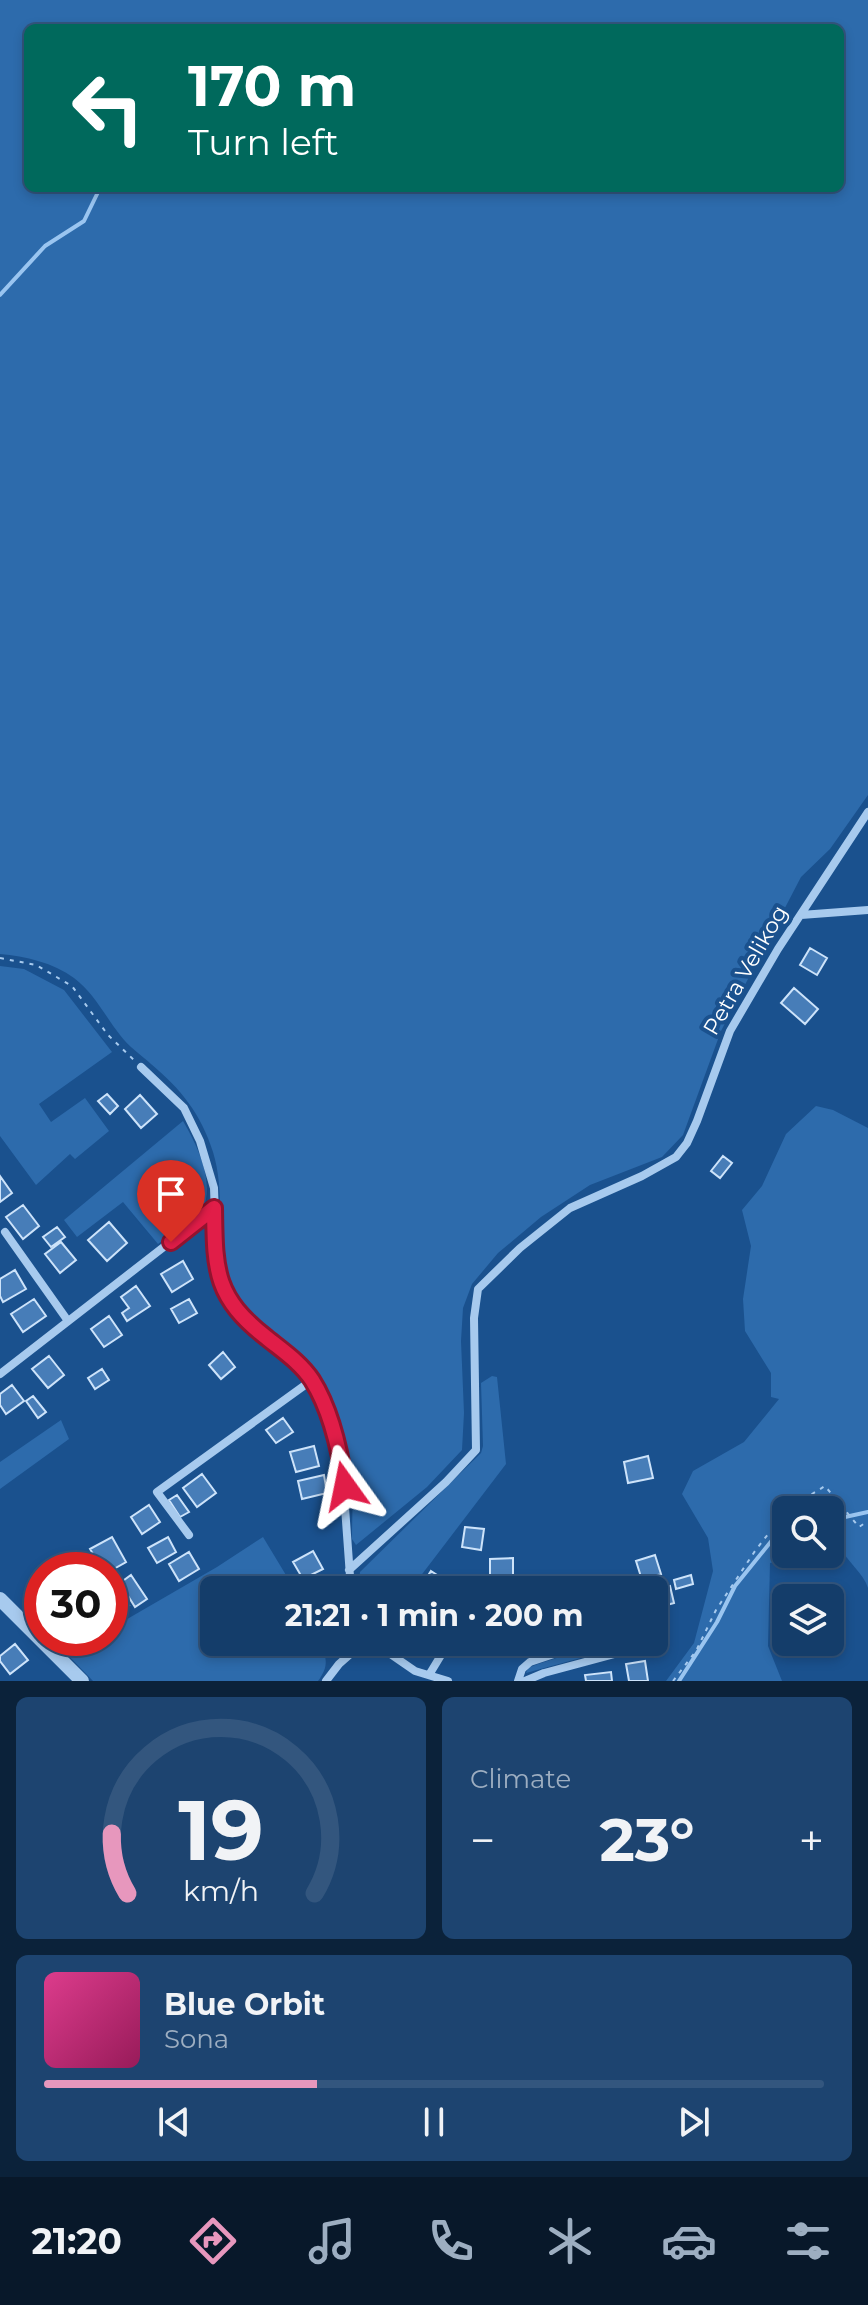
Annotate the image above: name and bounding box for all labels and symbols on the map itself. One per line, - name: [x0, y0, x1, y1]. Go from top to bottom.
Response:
- street label: Petra Velikog: [697, 901, 793, 1040]
- pin: [137, 1160, 205, 1242]
- position arrow: [303, 1444, 387, 1528]
- speed limit sign: 30: [24, 1552, 128, 1656]

